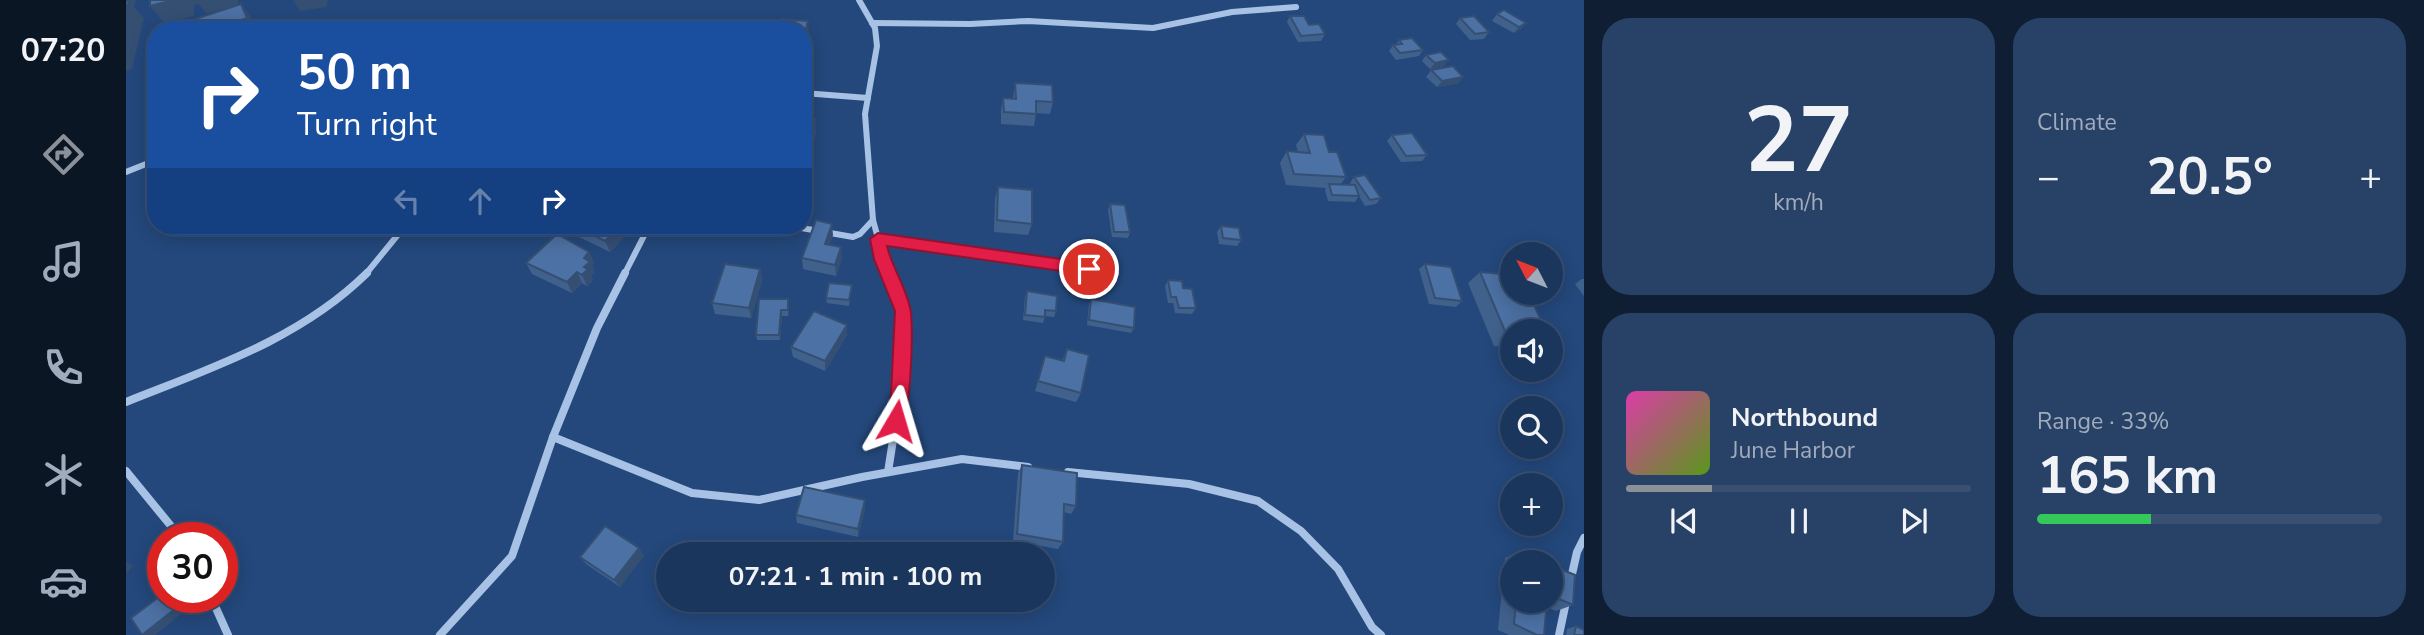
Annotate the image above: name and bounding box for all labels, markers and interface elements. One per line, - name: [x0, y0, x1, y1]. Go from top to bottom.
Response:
- text: 07:20: [21, 29, 105, 72]
- text: 50 m: [297, 39, 412, 106]
- icon: right: [182, 49, 273, 140]
- text: 27: [1744, 79, 1853, 203]
- text: Turn right: [297, 103, 437, 146]
- text: Climate: [2037, 107, 2117, 138]
- icon: directions: [39, 130, 88, 179]
- text: 20.5°: [2146, 141, 2273, 212]
- text: −: [2037, 152, 2060, 203]
- text: +: [2359, 152, 2382, 203]
- icon: left: [388, 182, 426, 220]
- icon: ahead: [461, 182, 499, 220]
- icon: right: [534, 182, 572, 220]
- text: km/h: [1773, 187, 1824, 218]
- icon: music: [39, 237, 88, 286]
- pin: [1059, 239, 1119, 299]
- north arrow: [1500, 242, 1563, 304]
- map controls: [1500, 242, 1563, 613]
- icon: arrive: [1070, 250, 1108, 288]
- button: sound: [1500, 319, 1563, 382]
- icon: phone: [39, 343, 88, 392]
- position arrow: [859, 384, 933, 458]
- button: search: [1500, 396, 1563, 459]
- text: Northbound: [1731, 400, 1878, 435]
- text: Range · 33%: [2037, 406, 2169, 437]
- text: June Harbor: [1731, 435, 1855, 466]
- text: 165 km: [2037, 440, 2218, 511]
- icon: climate: [39, 450, 88, 499]
- button: +: [1500, 473, 1563, 536]
- icon: previous: [1665, 502, 1703, 540]
- icon: pause: [1780, 502, 1818, 540]
- icon: next: [1895, 502, 1933, 540]
- speed limit sign: 30: [147, 522, 238, 613]
- button: −: [1500, 550, 1563, 613]
- icon: car: [39, 557, 88, 606]
- text: 07:21 · 1 min · 100 m: [729, 559, 982, 594]

